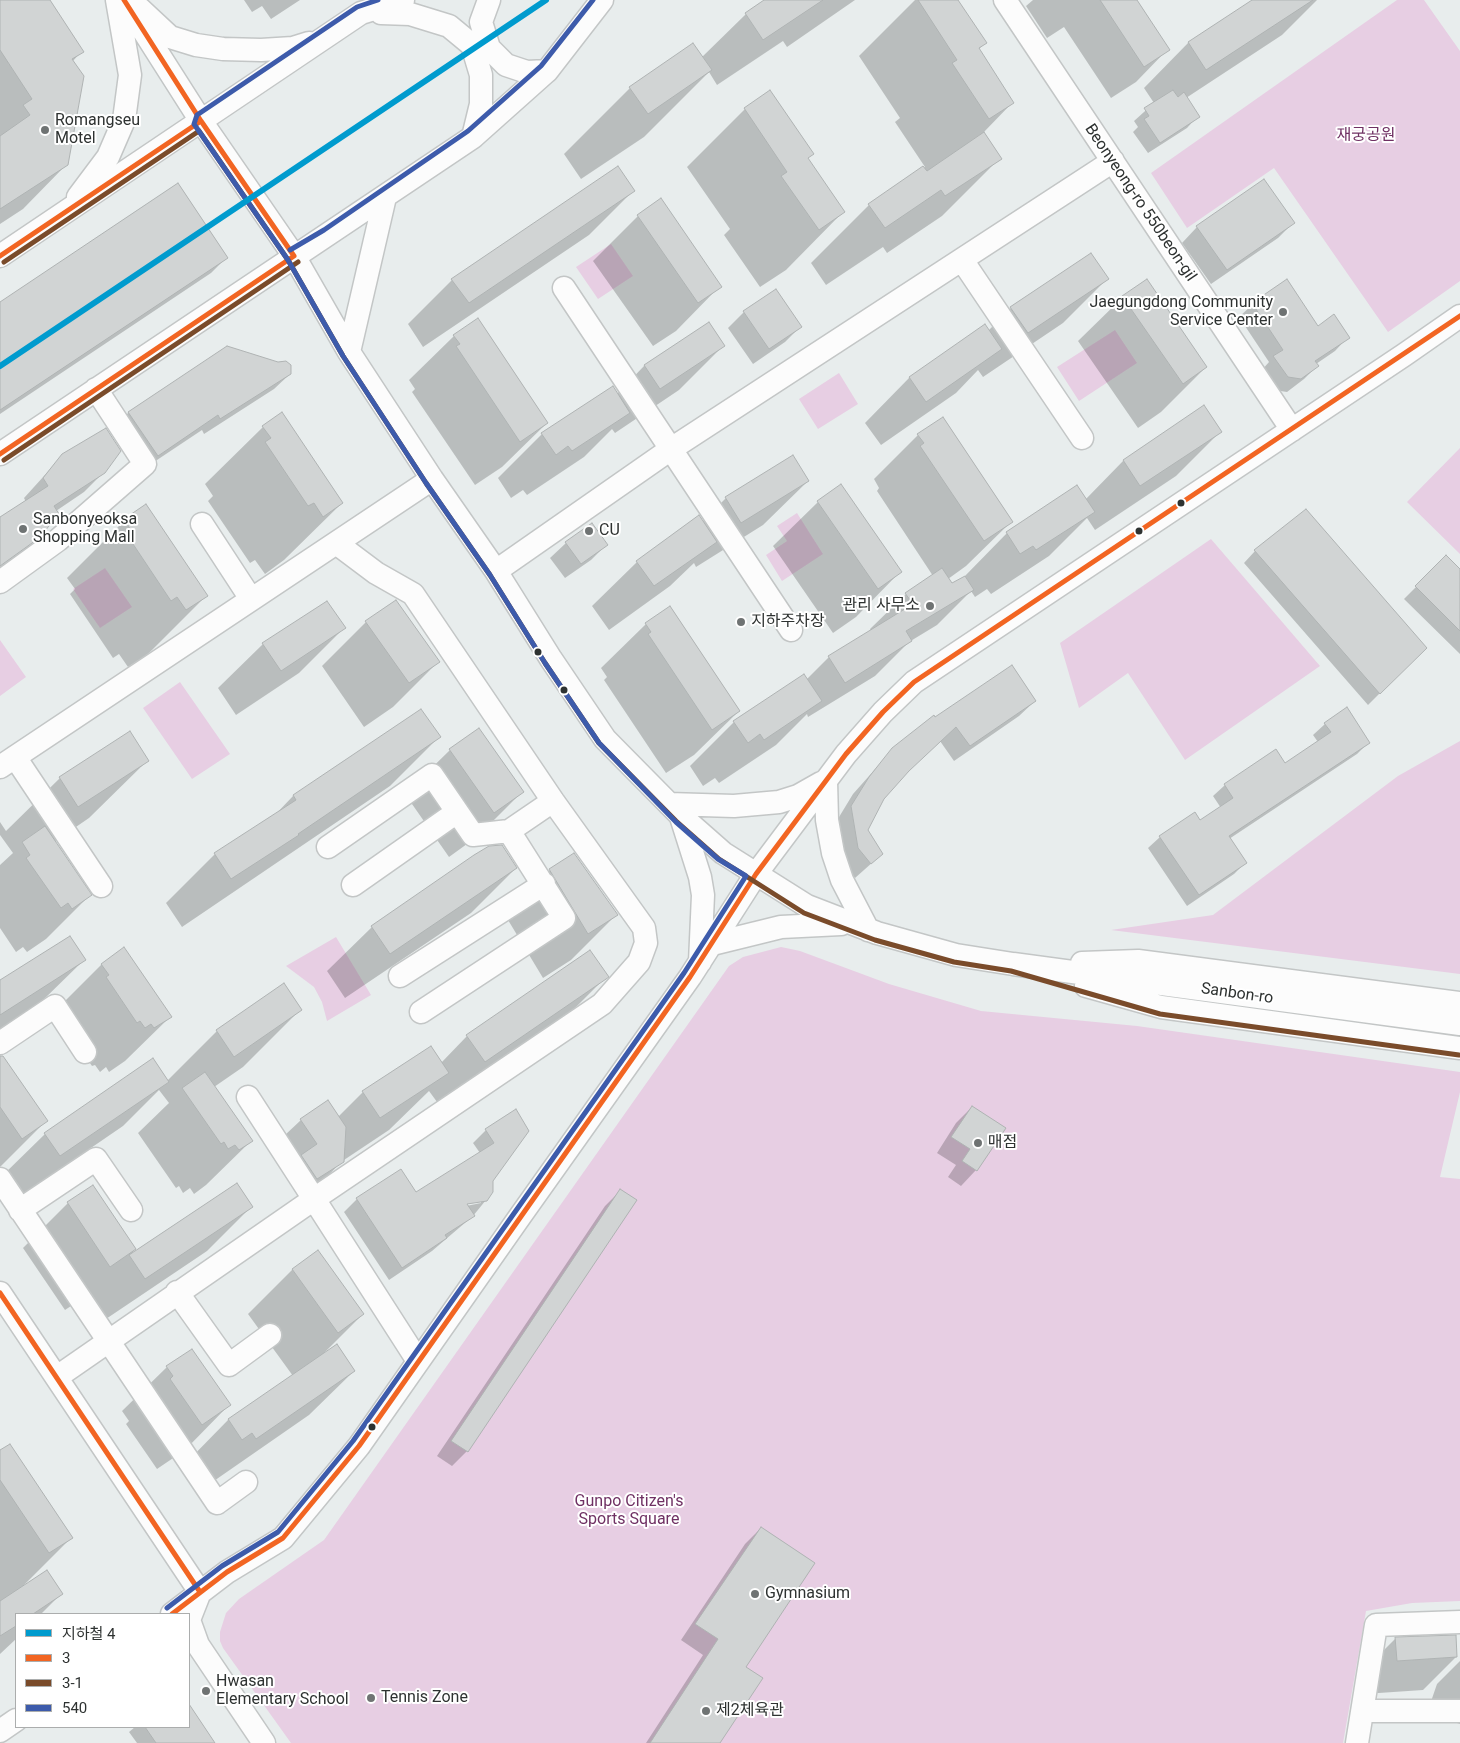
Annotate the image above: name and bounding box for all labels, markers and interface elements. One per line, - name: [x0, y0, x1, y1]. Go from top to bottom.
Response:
- place label: Romangseu Motel: [55, 111, 140, 149]
- street label: Beonyeong-ro 550beon-gil: [1080, 121, 1200, 285]
- marker: Romangseu Motel: [39, 124, 51, 136]
- park label: 재궁공원: [1337, 126, 1395, 146]
- place label: Jaegungdong Community Service Center: [1089, 293, 1273, 331]
- marker: Jaegungdong Community Service Center: [1277, 306, 1289, 318]
- unlabelled marker: [1176, 498, 1186, 508]
- place label: Sanbonyeoksa Shopping Mall: [33, 510, 137, 548]
- place label: CU: [599, 521, 620, 541]
- marker: Sanbonyeoksa Shopping Mall: [17, 523, 29, 535]
- marker: CU: [583, 525, 595, 537]
- unlabelled marker: [1134, 526, 1144, 536]
- place label: 관리 사무소: [842, 596, 920, 616]
- marker: 관리 사무소: [924, 600, 936, 612]
- place label: 지하주차장: [751, 612, 825, 632]
- marker: 지하주차장: [735, 616, 747, 628]
- unlabelled marker: [533, 647, 543, 657]
- unlabelled marker: [559, 685, 569, 695]
- street label: Sanbon-ro: [1200, 979, 1274, 1009]
- place label: 매점: [988, 1133, 1017, 1153]
- marker: 매점: [972, 1137, 984, 1149]
- unlabelled marker: [367, 1422, 377, 1432]
- park label: Gunpo Citizen's Sports Square: [575, 1492, 683, 1530]
- place label: Gymnasium: [765, 1584, 850, 1604]
- marker: Gymnasium: [749, 1588, 761, 1600]
- legend: [15, 1613, 190, 1728]
- text: 지하철 4: [62, 1625, 116, 1643]
- text: 3: [62, 1649, 70, 1667]
- place label: Hwasan Elementary School: [216, 1672, 349, 1710]
- text: 3-1: [62, 1674, 83, 1692]
- marker: Hwasan Elementary School: [200, 1685, 212, 1697]
- place label: Tennis Zone: [381, 1688, 468, 1708]
- marker: Tennis Zone: [365, 1692, 377, 1704]
- text: 540: [62, 1699, 87, 1717]
- place label: 제2체육관: [716, 1701, 784, 1721]
- marker: 제2체육관: [700, 1705, 712, 1717]

